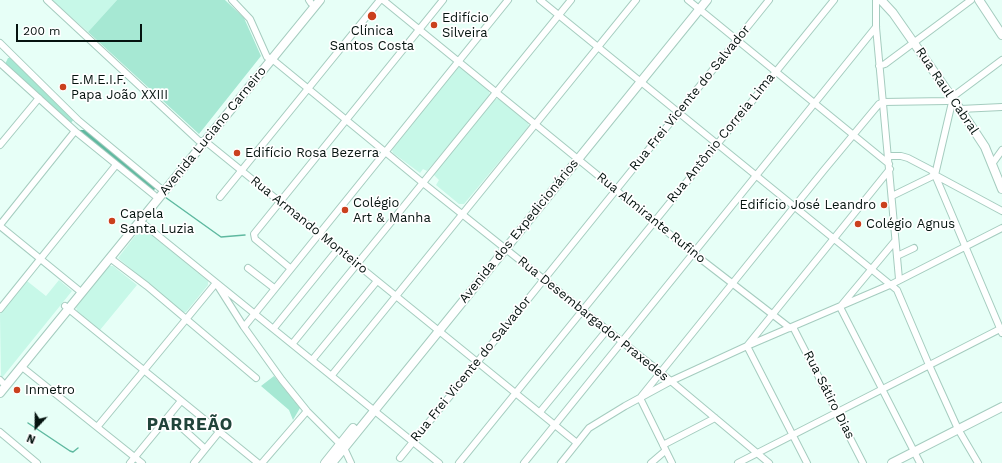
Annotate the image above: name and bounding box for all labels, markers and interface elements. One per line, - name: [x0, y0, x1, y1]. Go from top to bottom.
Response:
- marker: Clínica Santos Costa: [366, 10, 378, 22]
- place label: Edifício Silveira: [442, 10, 489, 41]
- scale bar: [18, 16, 144, 42]
- marker: Edifício Silveira: [429, 20, 439, 30]
- street label: Rua Frei Vicente do Salvador: [626, 22, 754, 174]
- place label: Clínica Santos Costa: [330, 23, 414, 54]
- text: 200 m: [23, 24, 60, 38]
- street label: Rua Raul Cabral: [912, 45, 982, 137]
- street label: Avenida Luciano Carneiro: [156, 63, 270, 199]
- street label: Rua Antônio Correia Lima: [664, 70, 778, 206]
- place label: E.M.E.I.F. Papa João XXIII: [71, 72, 168, 103]
- marker: E.M.E.I.F. Papa João XXIII: [58, 82, 68, 92]
- place label: Edifício Rosa Bezerra: [245, 145, 379, 161]
- marker: Edifício Rosa Bezerra: [232, 148, 242, 158]
- street label: Avenida dos Expedicionários: [456, 156, 582, 306]
- street label: Rua Almirante Rufino: [593, 169, 709, 267]
- street label: Rua Armando Monteiro: [247, 173, 371, 277]
- place label: Colégio Art & Manha: [353, 195, 431, 226]
- place label: Edifício José Leandro: [739, 197, 876, 213]
- marker: Edifício José Leandro: [879, 200, 889, 210]
- marker: Colégio Art & Manha: [340, 205, 350, 215]
- place label: Capela Santa Luzia: [120, 206, 194, 237]
- marker: Capela Santa Luzia: [107, 216, 117, 226]
- place label: Colégio Agnus: [866, 216, 955, 232]
- marker: Colégio Agnus: [853, 219, 863, 229]
- street label: Rua Desembargador Praxedes: [514, 253, 672, 385]
- street label: Rua Frei Vicente do Salvador: [407, 293, 535, 445]
- street label: Rua Sátiro Dias: [800, 348, 858, 442]
- place label: Inmetro: [25, 382, 75, 398]
- marker: Inmetro: [12, 385, 22, 395]
- north arrow: [16, 407, 56, 447]
- district label: PARREÃO: [147, 415, 233, 435]
- text: N: [25, 431, 38, 446]

